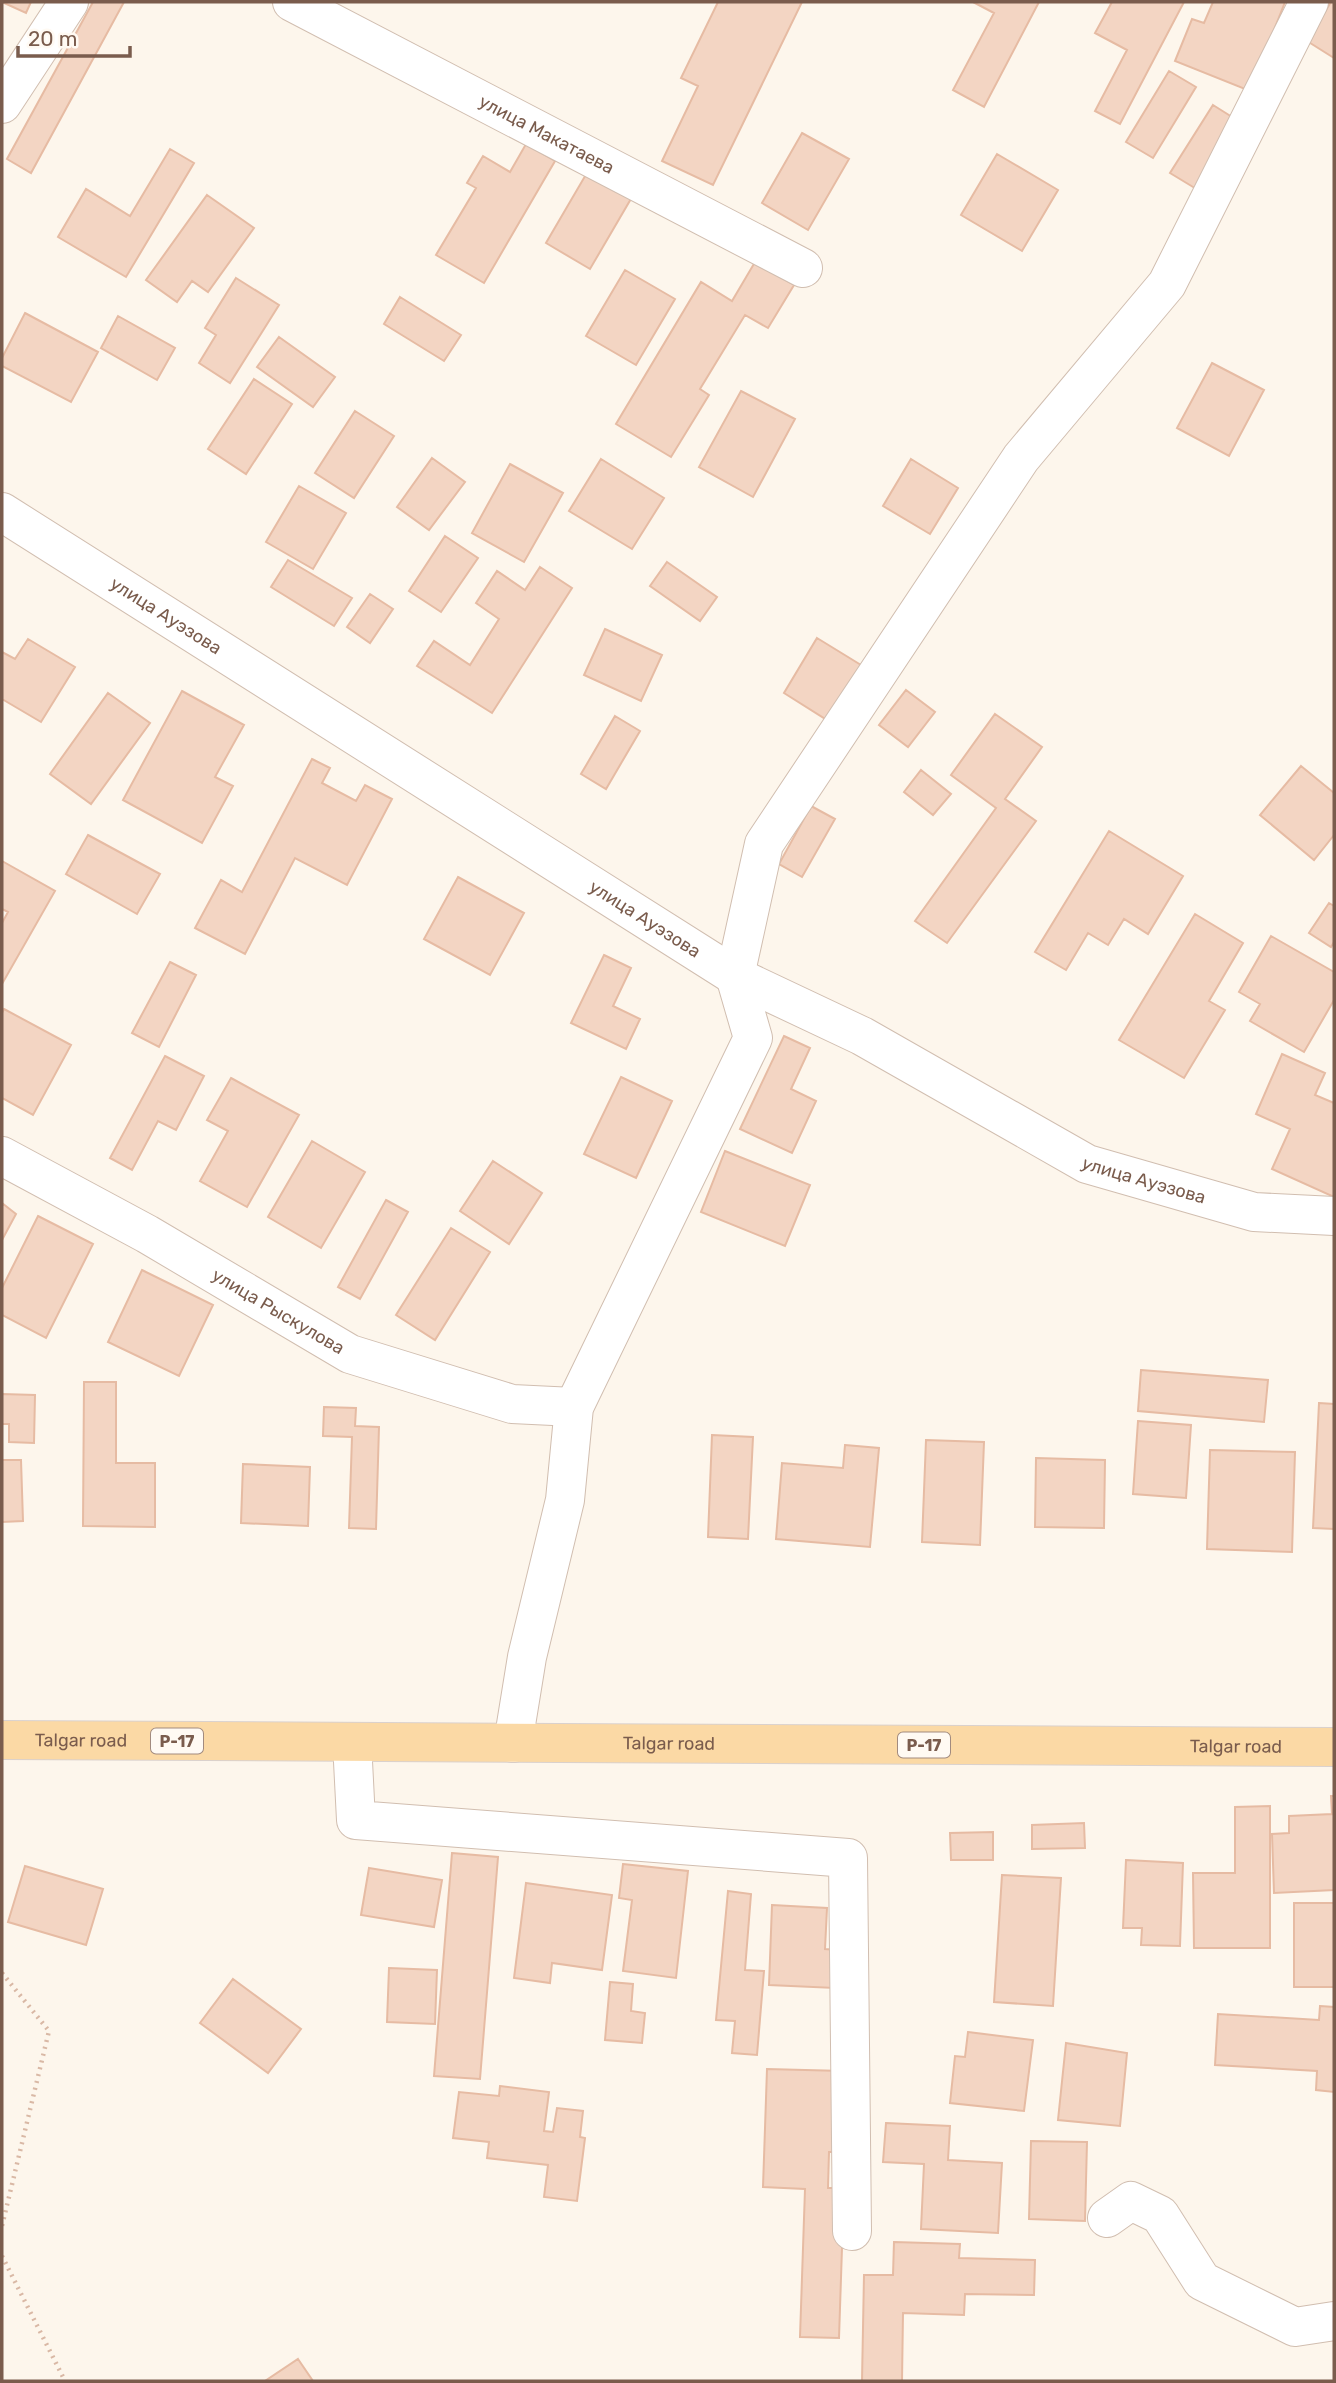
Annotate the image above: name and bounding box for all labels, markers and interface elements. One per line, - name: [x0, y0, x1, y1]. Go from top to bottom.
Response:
- scale bar: [18, 14, 130, 58]
- text: 20 m: [28, 26, 77, 51]
- street label: улица Макатаева: [475, 90, 618, 179]
- street label: улица Ауэзова: [106, 572, 226, 659]
- street label: улица Ауэзова: [585, 876, 705, 962]
- street label: улица Ауэзова: [1077, 1152, 1208, 1209]
- street label: улица Рыскулова: [208, 1264, 348, 1359]
- road number: P-17: [151, 1728, 203, 1754]
- street label: Talgar road: [35, 1729, 127, 1752]
- street label: Talgar road: [623, 1732, 715, 1755]
- road number: P-17: [898, 1732, 950, 1758]
- street label: Talgar road: [1190, 1735, 1282, 1758]

